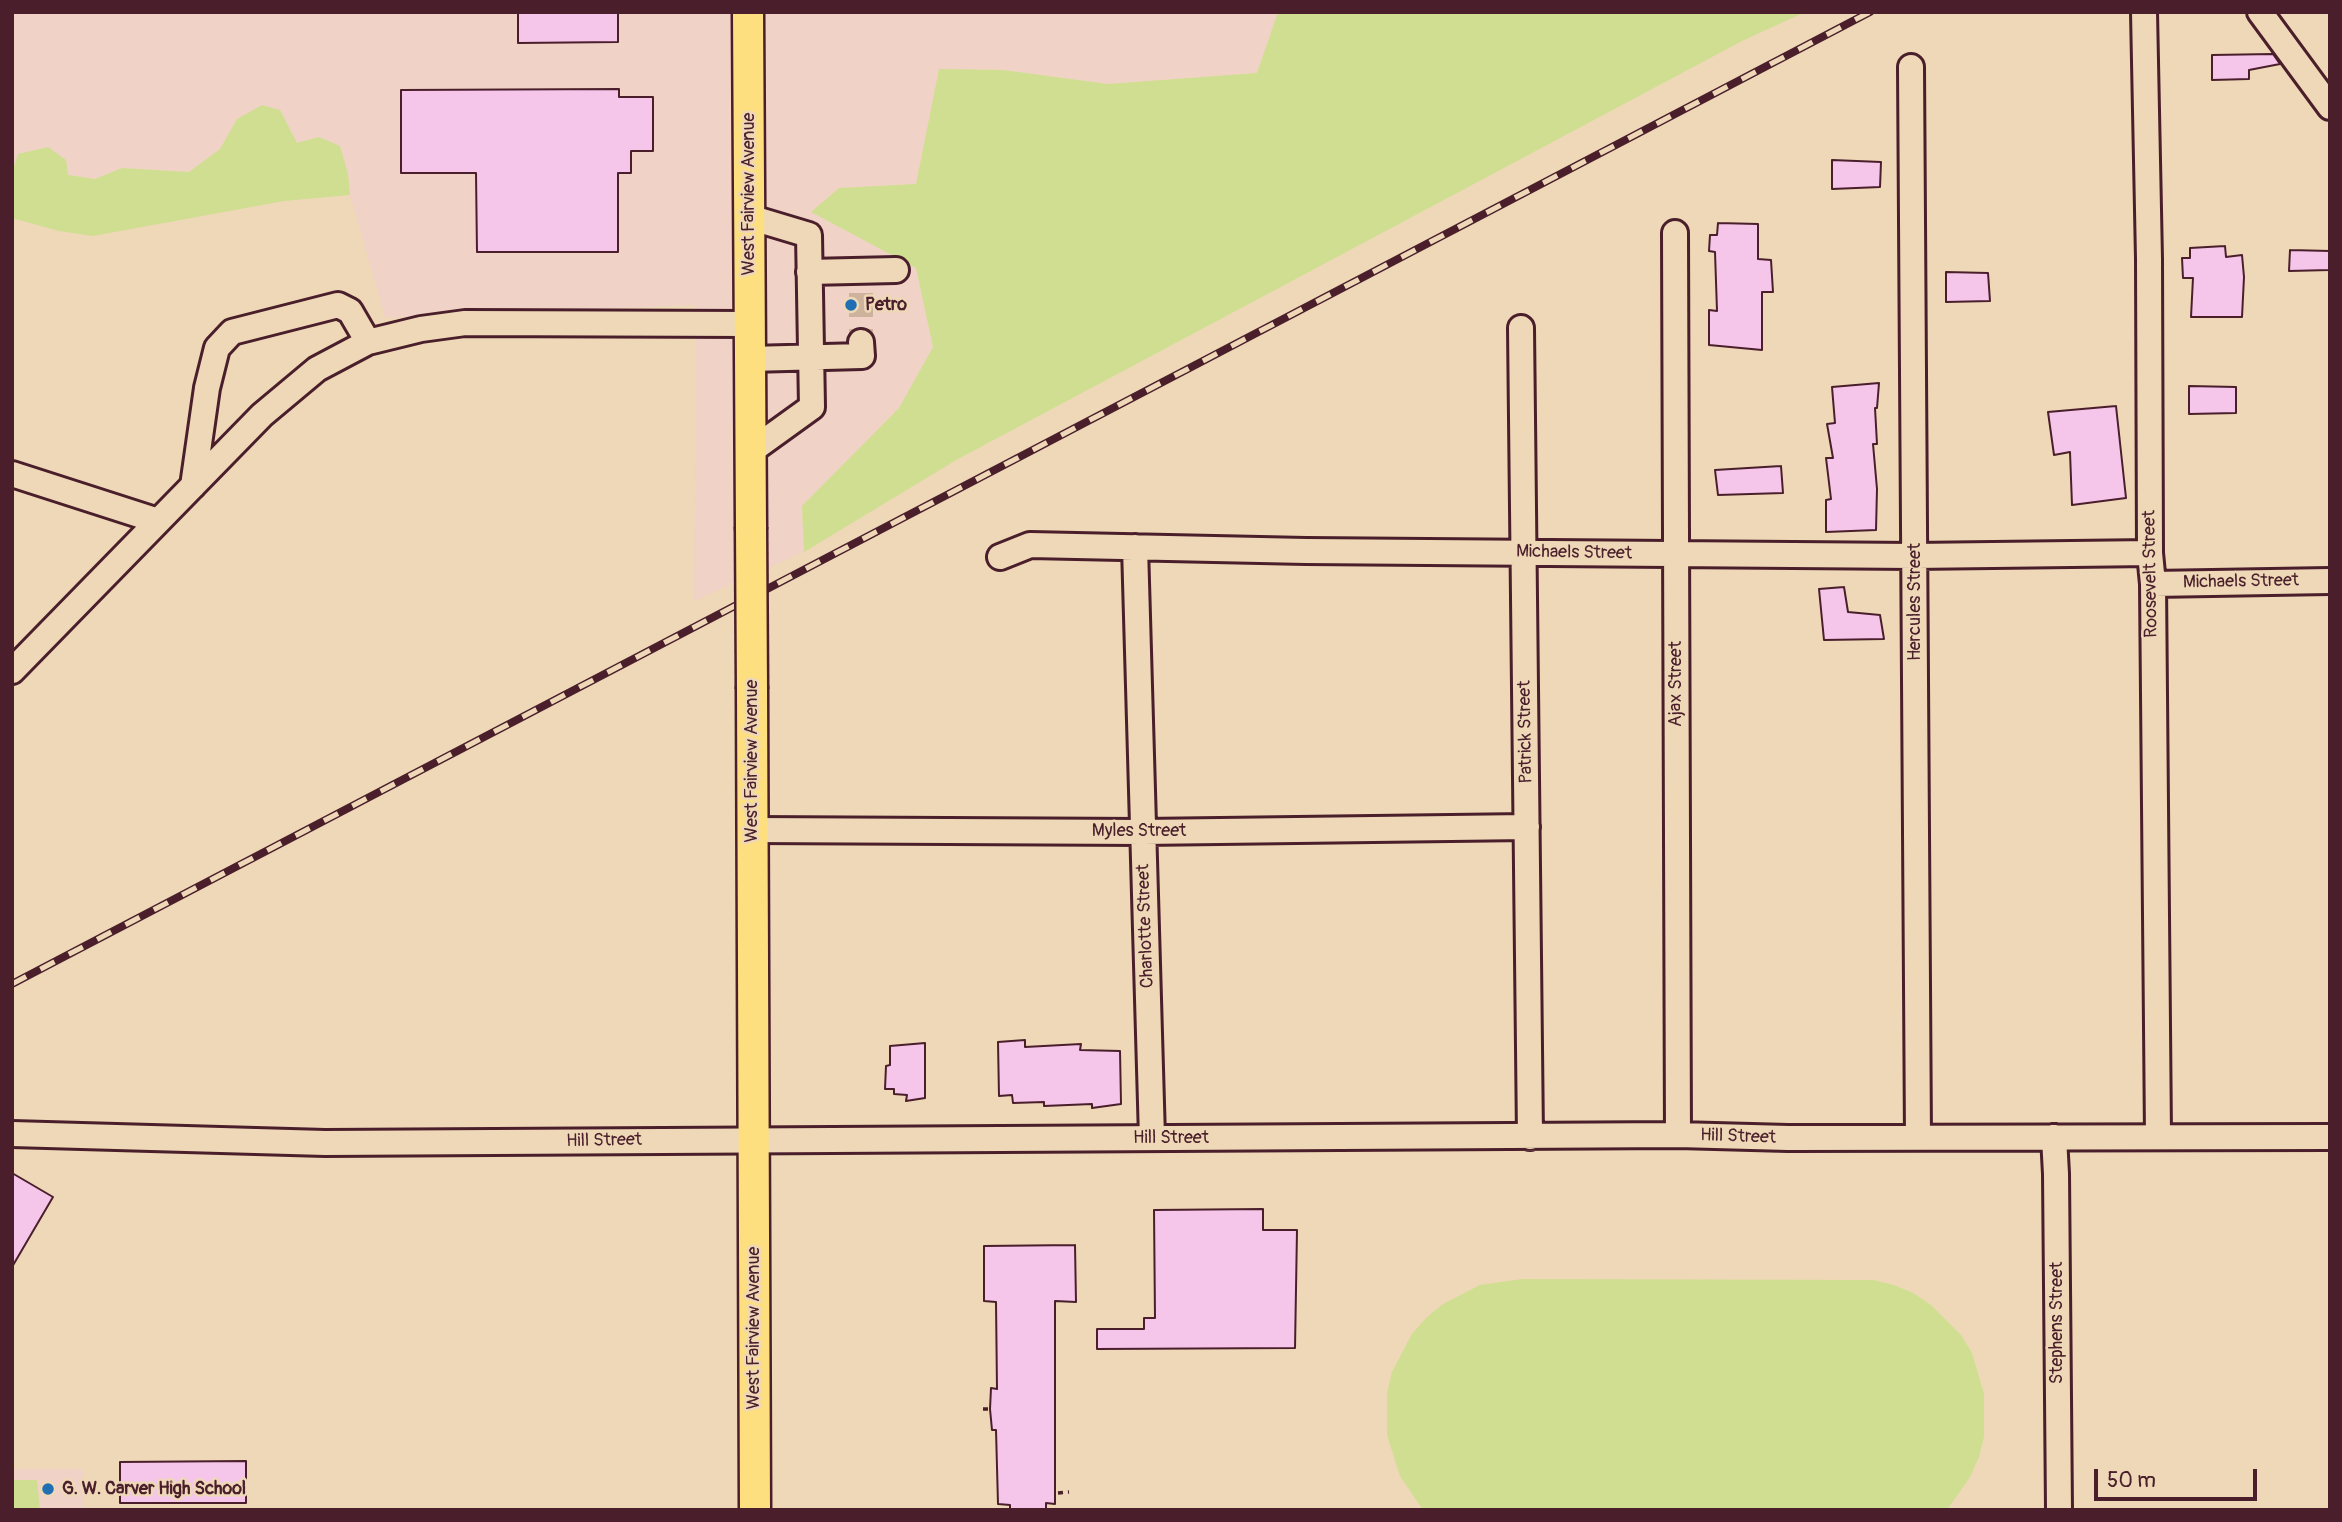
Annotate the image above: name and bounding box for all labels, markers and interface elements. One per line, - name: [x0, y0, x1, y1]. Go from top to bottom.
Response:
- street label: West Fairview Avenue: [738, 113, 760, 275]
- place label: Petro: [865, 294, 907, 316]
- marker: Petro: [843, 297, 859, 313]
- street label: Roosevelt Street: [2139, 510, 2163, 638]
- street label: Michaels Street: [1516, 541, 1632, 565]
- street label: Hercules Street: [1904, 543, 1926, 661]
- street label: Michaels Street: [2183, 570, 2299, 594]
- street label: Ajax Street: [1665, 641, 1687, 727]
- street label: West Fairview Avenue: [741, 680, 763, 842]
- street label: Patrick Street: [1514, 680, 1538, 784]
- street label: Myles Street: [1092, 820, 1186, 842]
- street label: Charlotte Street: [1133, 863, 1159, 989]
- street label: Hill Street: [1700, 1125, 1776, 1149]
- street label: Hill Street: [1133, 1127, 1209, 1149]
- street label: Hill Street: [566, 1130, 642, 1152]
- street label: West Fairview Avenue: [743, 1247, 765, 1409]
- street label: Stephens Street: [2046, 1262, 2068, 1384]
- scale bar: [2097, 1456, 2260, 1500]
- text: 50 m: [2107, 1467, 2156, 1494]
- place label: G. W. Carver High School: [62, 1478, 246, 1500]
- marker: G. W. Carver High School: [40, 1481, 56, 1497]

